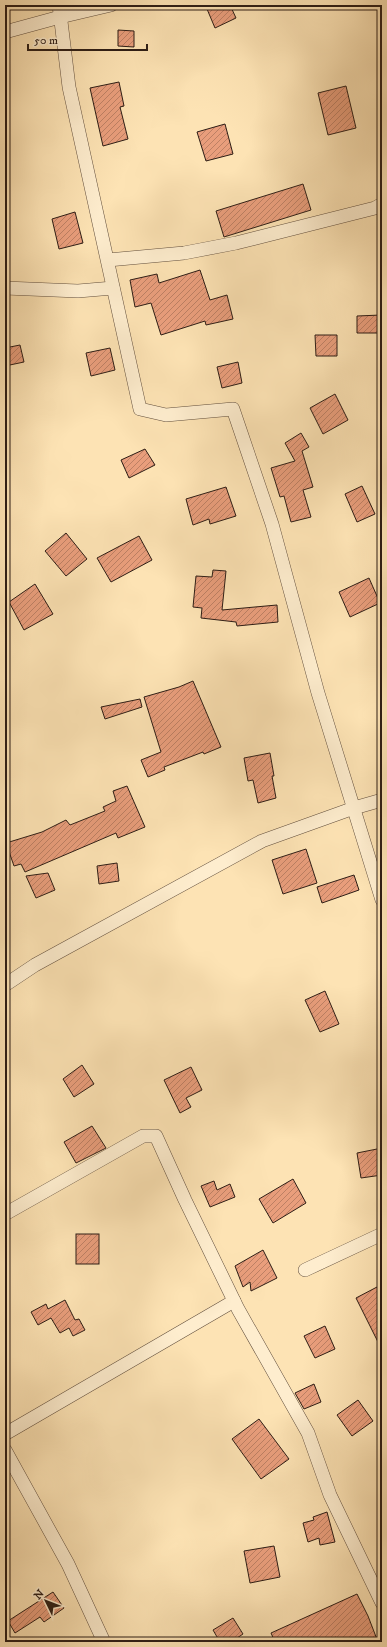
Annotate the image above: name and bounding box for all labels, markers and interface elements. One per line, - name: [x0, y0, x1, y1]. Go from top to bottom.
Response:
- scale bar: [28, 26, 147, 52]
- text: 50 m: [34, 33, 58, 48]
- north arrow: [26, 1581, 66, 1621]
- text: N: [31, 1587, 48, 1603]

